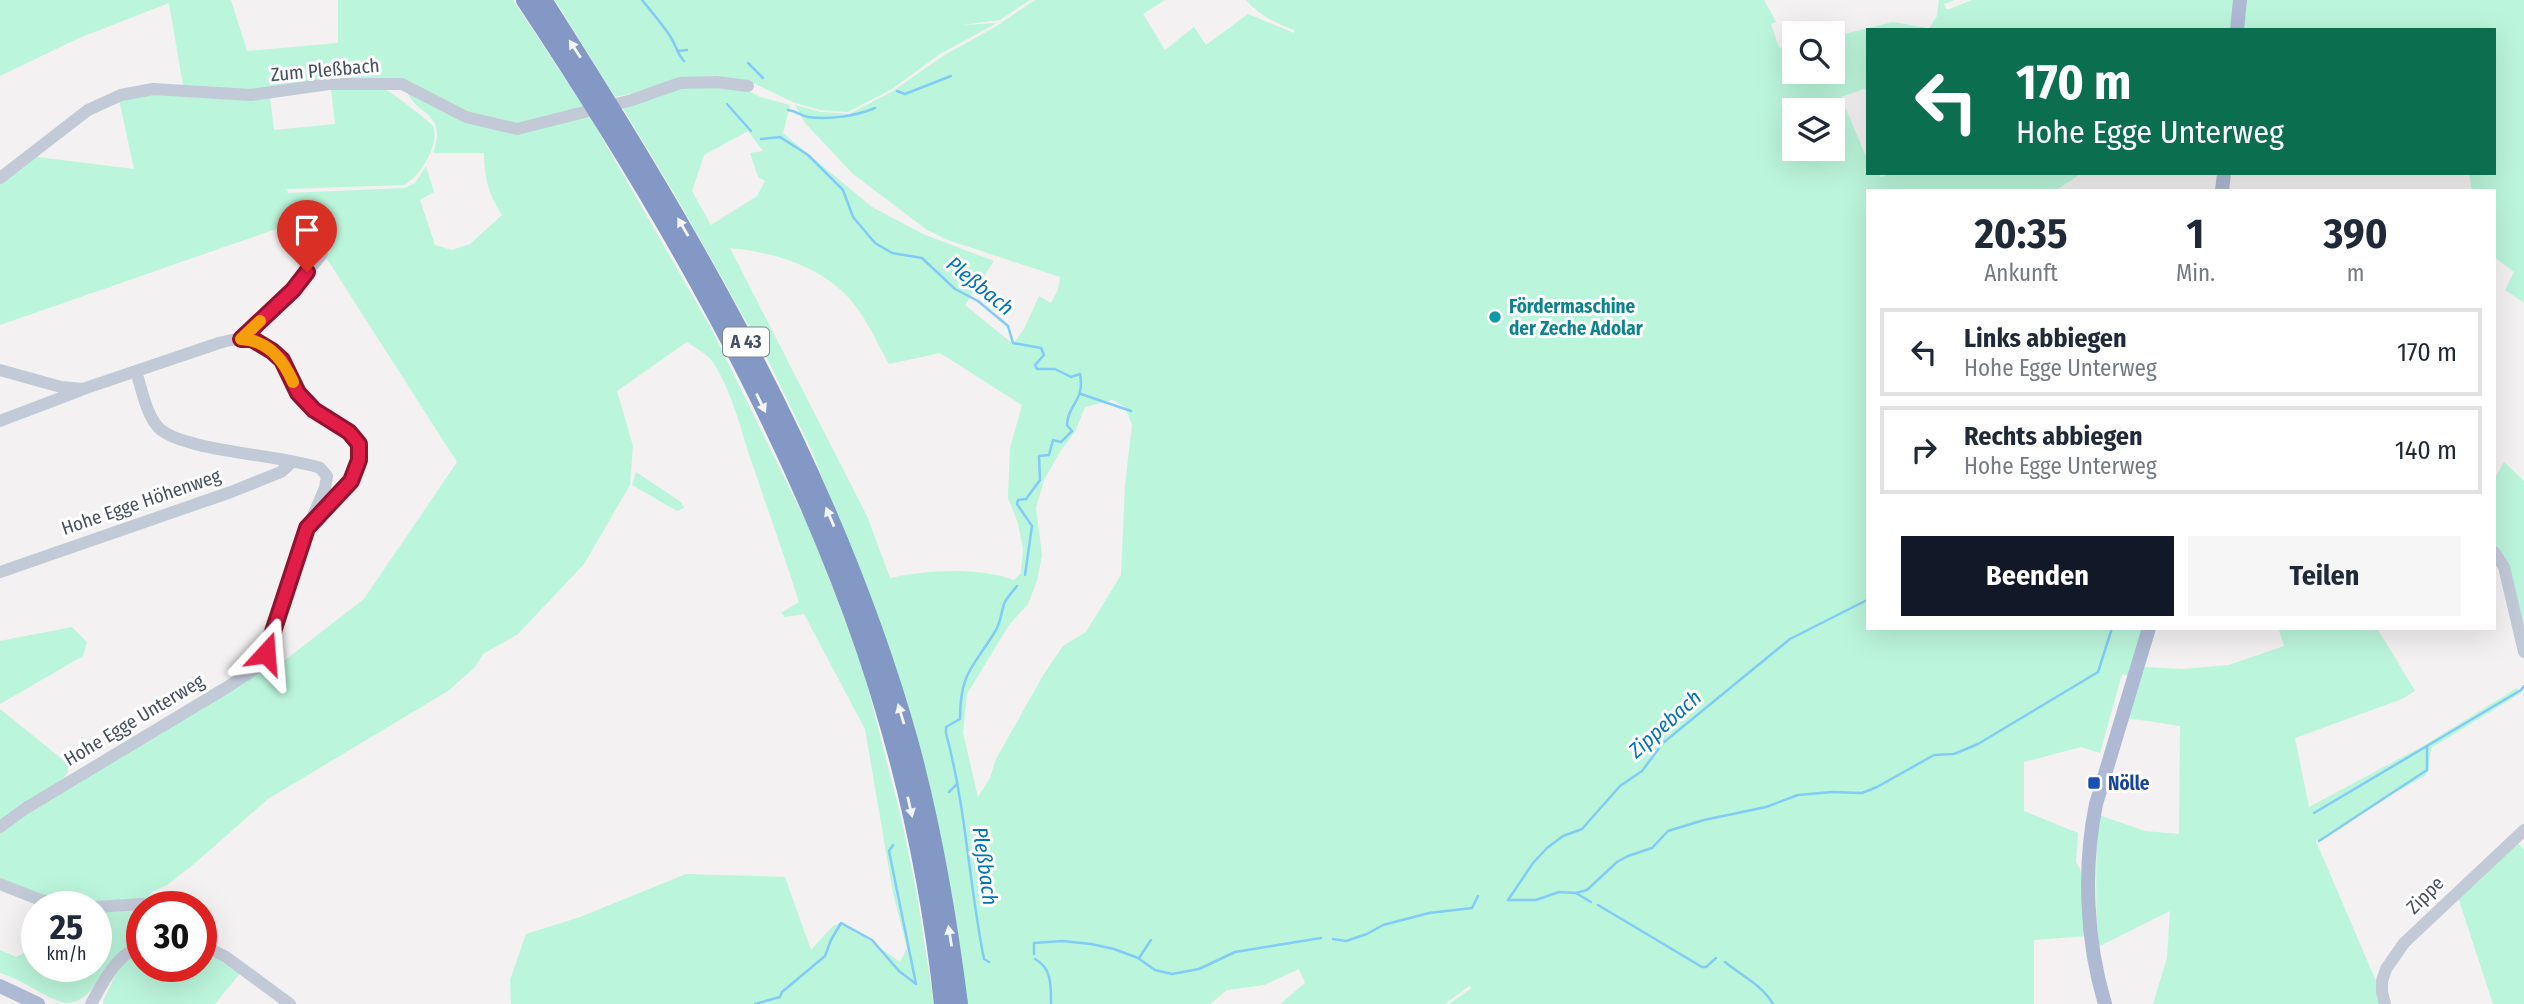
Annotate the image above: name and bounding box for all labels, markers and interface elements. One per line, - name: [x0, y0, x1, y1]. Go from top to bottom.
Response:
- map controls: [1782, 21, 1845, 161]
- button: search: [1782, 21, 1845, 84]
- one-way arrow: [568, 40, 581, 59]
- text: 170 m: [2016, 53, 2132, 112]
- street label: Zum Pleßbach: [270, 54, 380, 86]
- icon: left: [1901, 56, 1992, 147]
- button: layers: [1782, 98, 1845, 161]
- text: Hohe Egge Unterweg: [2016, 113, 2284, 151]
- pin: [277, 200, 337, 272]
- text: 20:35: [1974, 209, 2068, 259]
- text: 1: [2187, 209, 2204, 259]
- text: 390: [2323, 209, 2388, 259]
- icon: arrive: [288, 211, 326, 249]
- one-way arrow: [676, 217, 689, 236]
- water label: Pleßbach: [941, 251, 1019, 321]
- text: Ankunft: [1984, 259, 2058, 287]
- text: Min.: [2176, 259, 2215, 287]
- text: m: [2347, 259, 2364, 287]
- place label: Fördermaschine der Zeche Adolar: [1509, 295, 1644, 340]
- marker: Fördermaschine der Zeche Adolar: [1487, 309, 1503, 325]
- text: Links abbiegen: [1964, 323, 2127, 354]
- road number: A 43: [723, 328, 769, 356]
- icon: left: [1905, 333, 1943, 371]
- text: 170 m: [2397, 337, 2457, 368]
- text: Hohe Egge Unterweg: [1964, 354, 2157, 382]
- one-way arrow: [756, 393, 767, 413]
- text: Rechts abbiegen: [1964, 421, 2143, 452]
- icon: right: [1905, 431, 1943, 469]
- text: 140 m: [2395, 435, 2457, 466]
- text: Hohe Egge Unterweg: [1964, 452, 2157, 480]
- street label: Hohe Egge Höhenweg: [58, 464, 224, 540]
- one-way arrow: [824, 506, 835, 527]
- button: Beenden: [1901, 536, 2174, 616]
- button: Teilen: [2188, 536, 2461, 616]
- position arrow: [229, 616, 303, 690]
- street label: Hohe Egge Unterweg: [60, 669, 208, 771]
- water label: Zippebach: [1622, 685, 1707, 764]
- one-way arrow: [895, 704, 905, 725]
- place label: Nölle: [2108, 772, 2150, 795]
- marker: Nölle: [2086, 775, 2102, 791]
- one-way arrow: [904, 796, 915, 818]
- water label: Pleßbach: [967, 825, 1003, 907]
- street label: Zippe: [2402, 872, 2448, 918]
- speed limit sign: 30: [126, 891, 217, 982]
- text: 25: [50, 906, 83, 948]
- one-way arrow: [944, 925, 955, 947]
- text: km/h: [46, 943, 87, 965]

